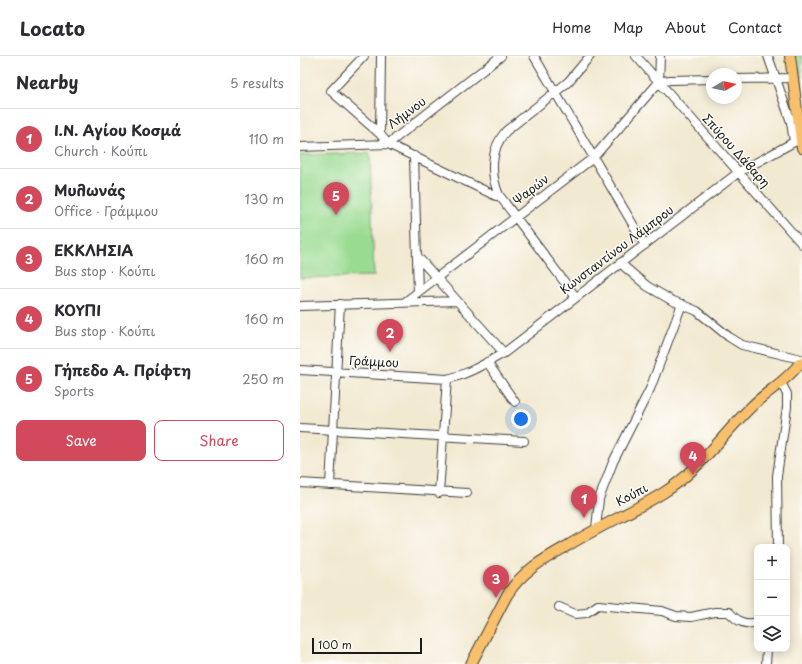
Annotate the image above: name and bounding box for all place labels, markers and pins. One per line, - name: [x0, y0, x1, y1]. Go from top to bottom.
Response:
- pin: 5: [323, 182, 349, 215]
- pin: 2: [377, 319, 403, 352]
- pin: 4: [680, 442, 706, 475]
- pin: 1: [571, 485, 597, 518]
- pin: 3: [483, 565, 509, 598]

